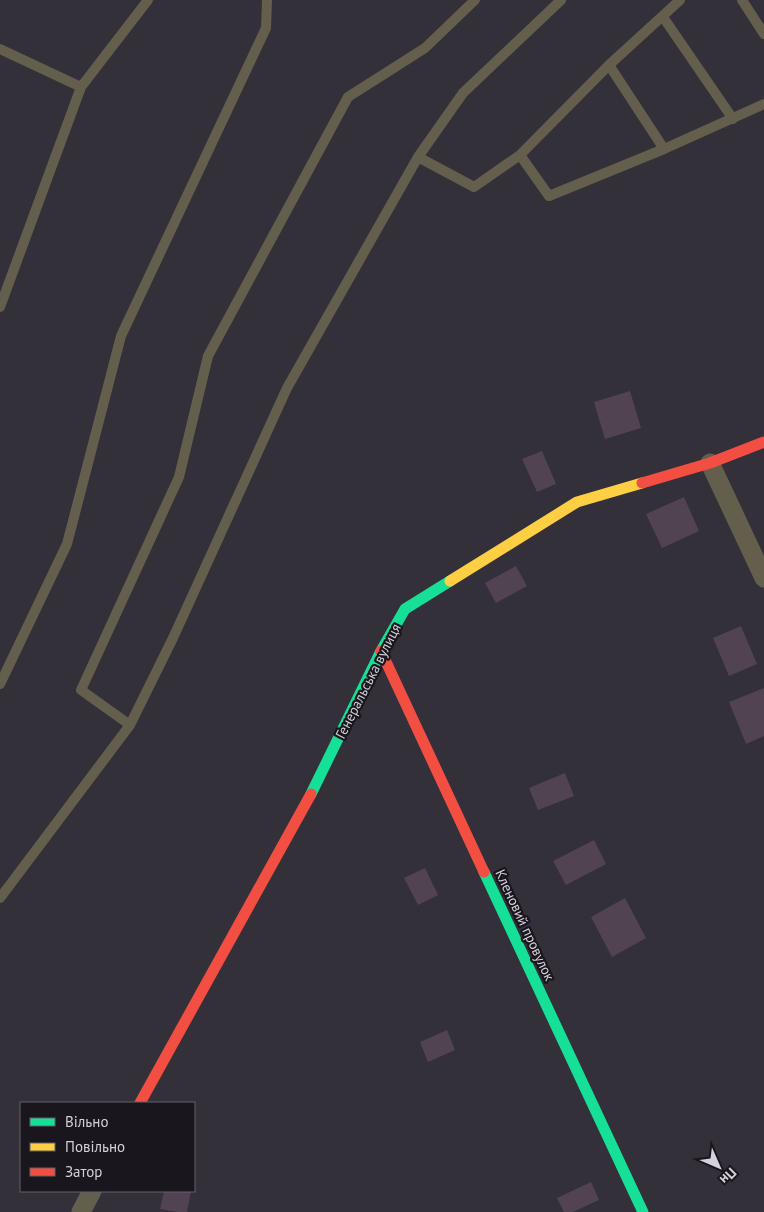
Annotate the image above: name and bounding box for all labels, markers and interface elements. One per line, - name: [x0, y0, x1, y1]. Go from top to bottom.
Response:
- street label: Генеральська вулиця: [331, 620, 405, 742]
- street label: Кленовий провулок: [491, 866, 559, 984]
- legend: [20, 1102, 195, 1192]
- text: Вільно: [65, 1112, 108, 1131]
- text: Повільно: [65, 1137, 125, 1156]
- north arrow: [694, 1142, 744, 1192]
- text: Затор: [65, 1162, 102, 1181]
- text: Пн: [716, 1164, 740, 1188]

